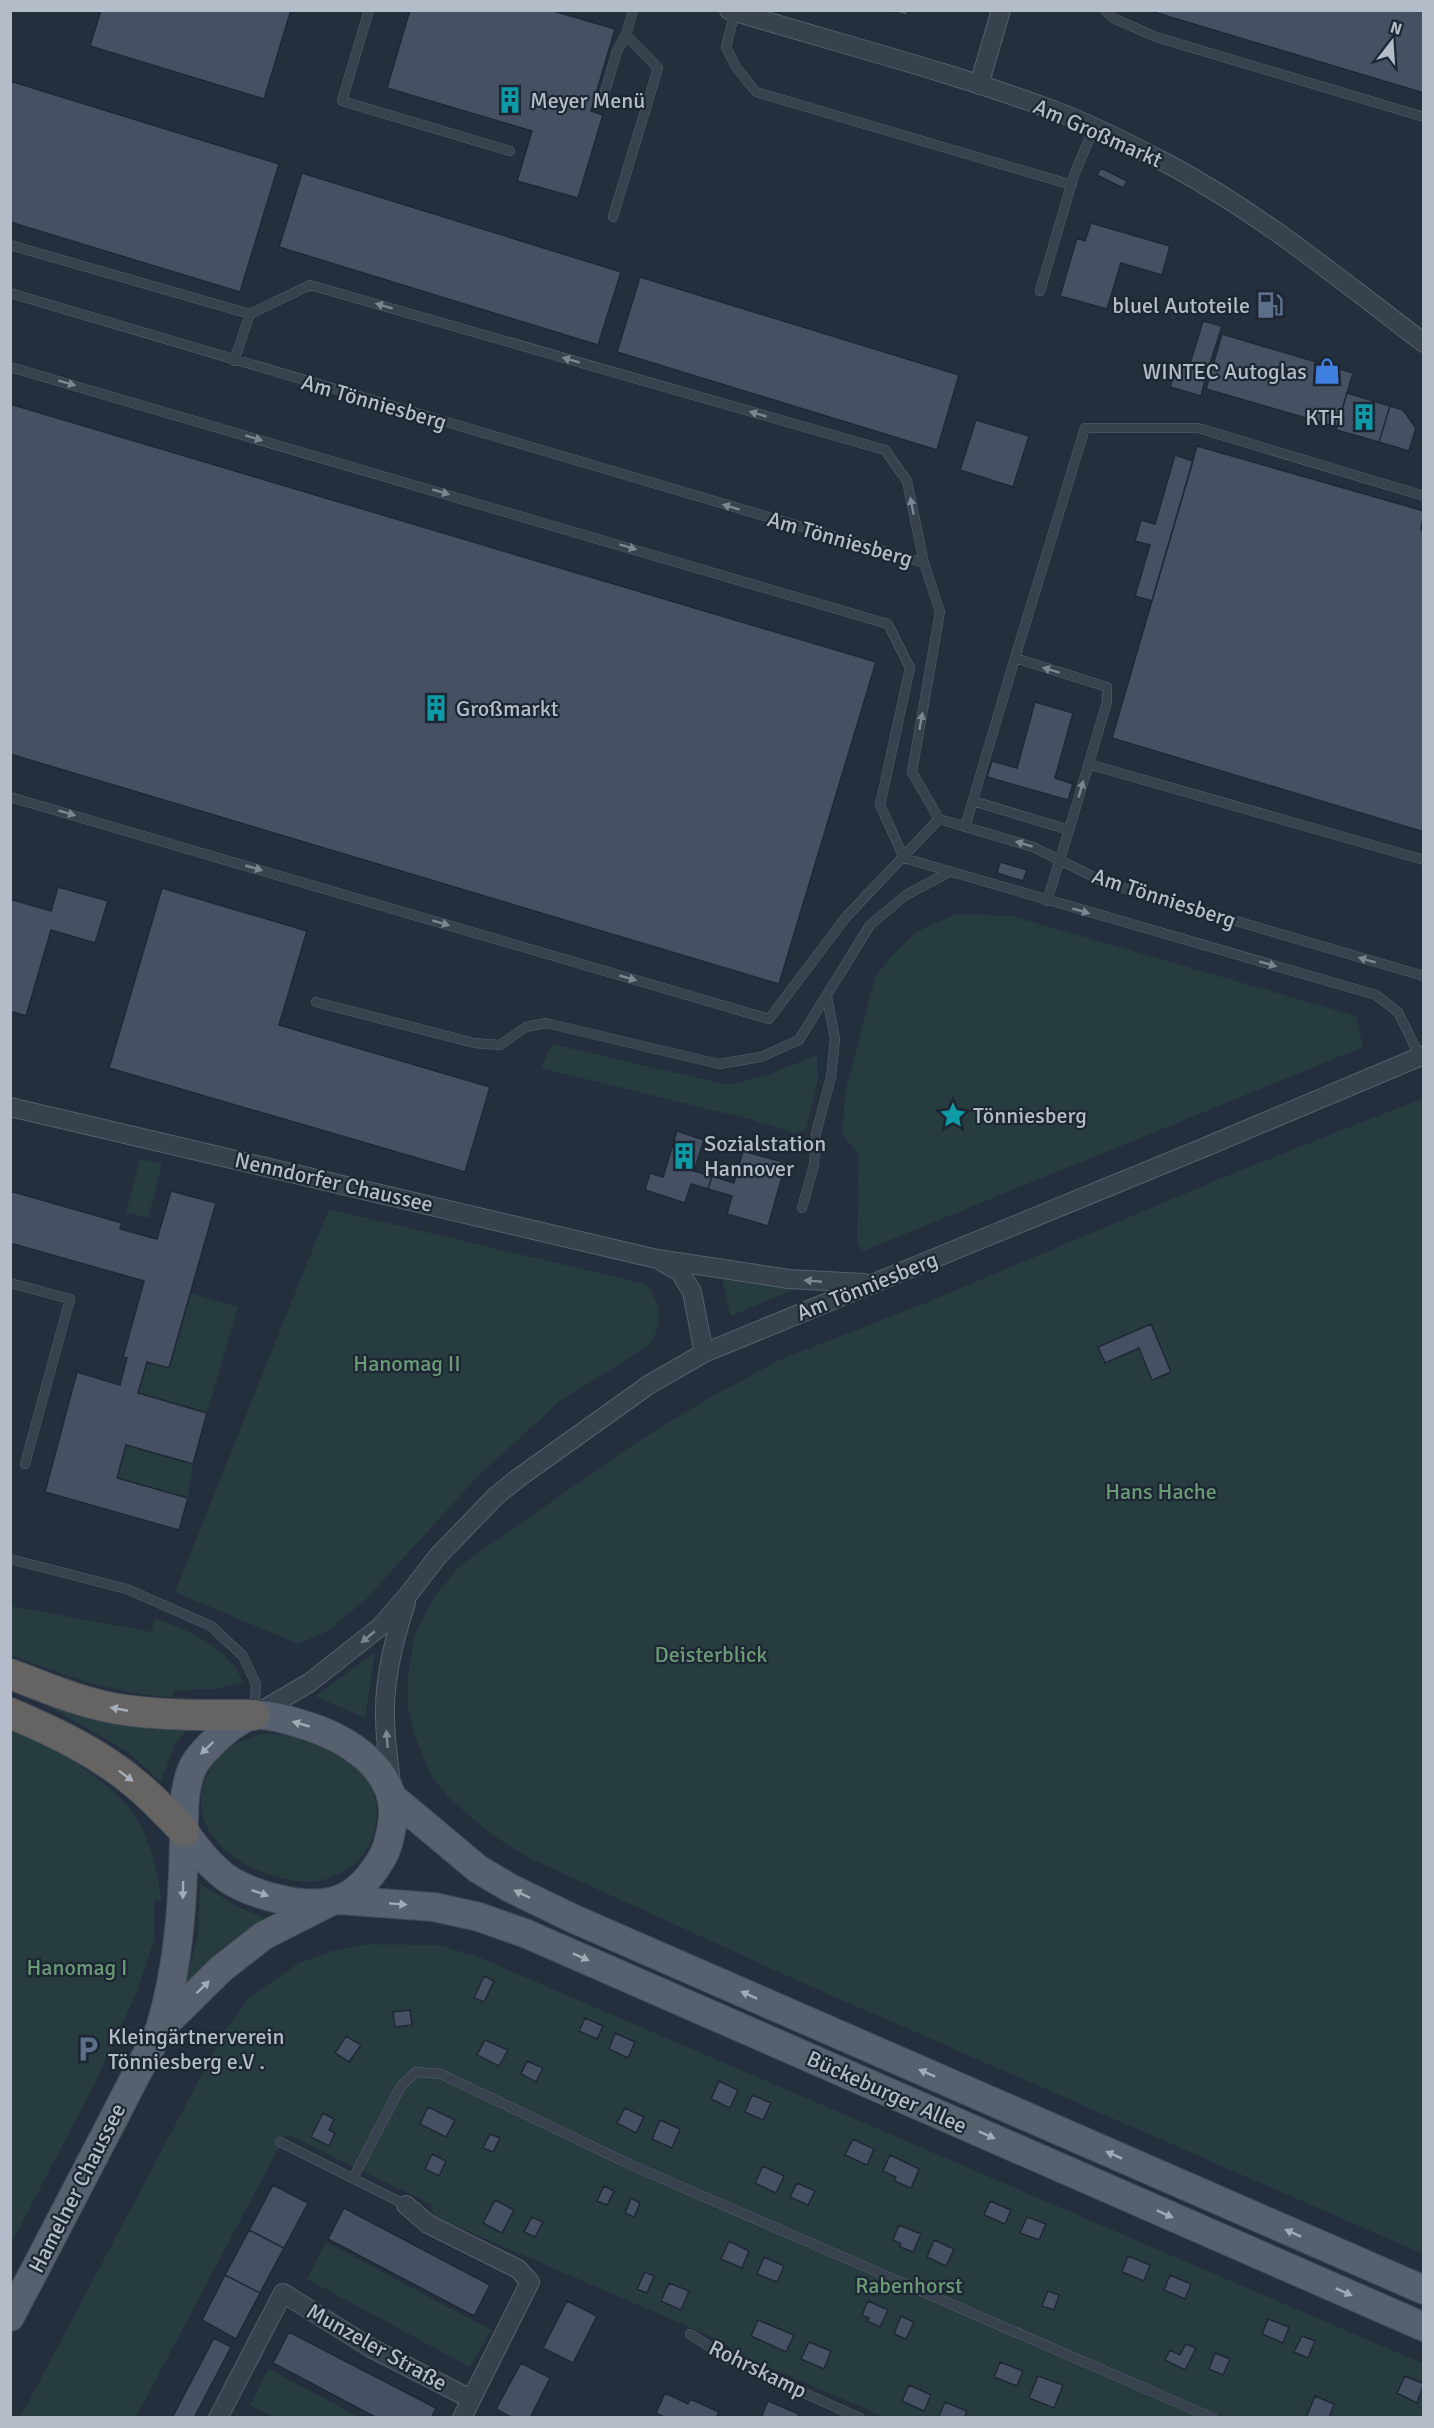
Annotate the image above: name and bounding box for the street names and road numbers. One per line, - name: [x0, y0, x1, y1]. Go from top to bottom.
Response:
- street label: Am Großmarkt: [1029, 93, 1167, 174]
- street label: Am Tönniesberg: [298, 368, 450, 436]
- street label: Am Tönniesberg: [764, 505, 916, 573]
- street label: Am Tönniesberg: [1089, 862, 1239, 934]
- street label: Nenndorfer Chaussee: [232, 1146, 436, 1218]
- street label: Am Tönniesberg: [792, 1245, 942, 1327]
- street label: Bückeburger Allee: [803, 2045, 971, 2139]
- street label: Hamelner Chaussee: [23, 2099, 131, 2277]
- street label: Munzeler Straße: [302, 2297, 452, 2397]
- street label: Rohrskamp: [705, 2334, 811, 2404]

